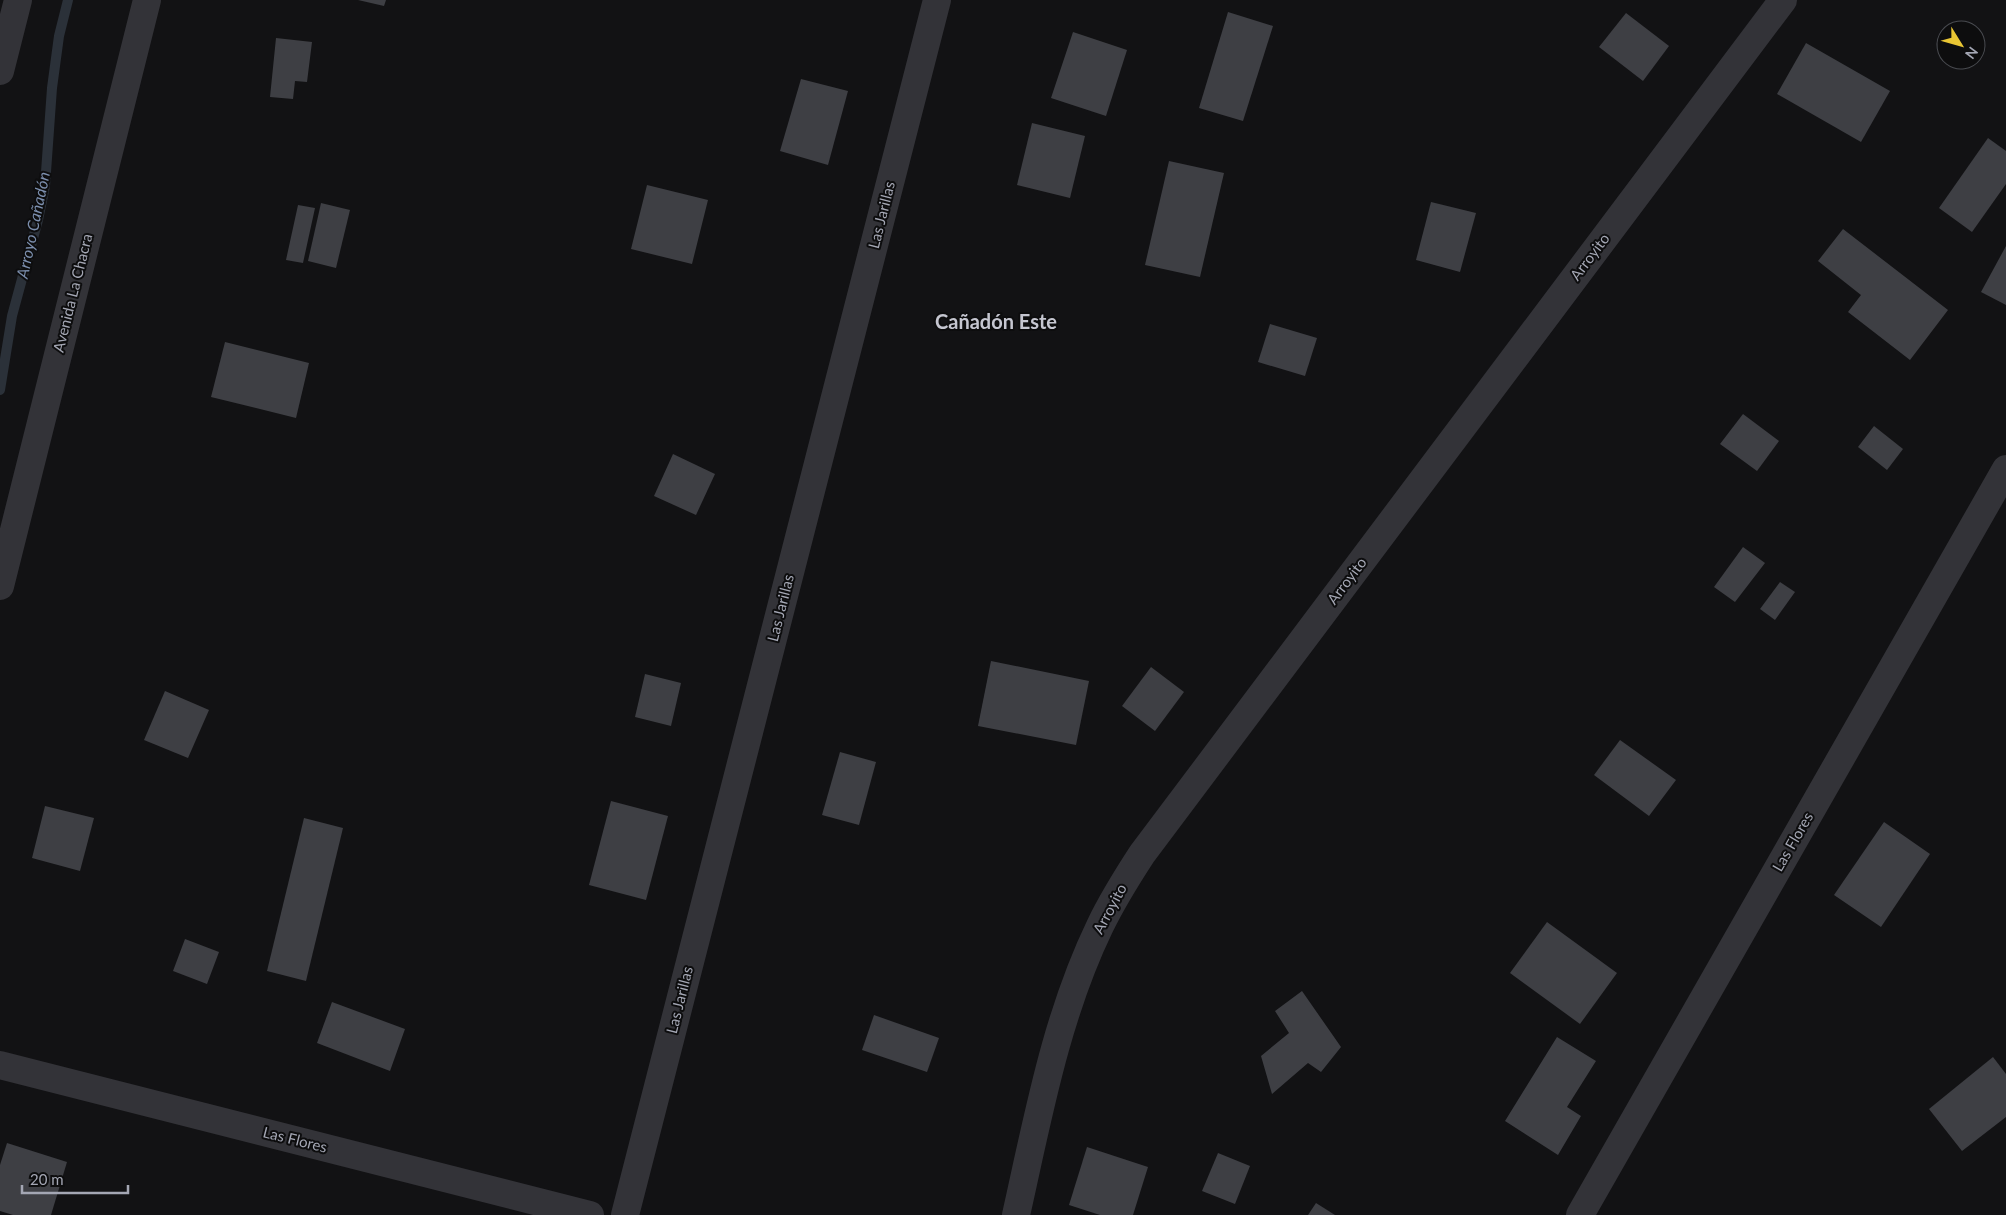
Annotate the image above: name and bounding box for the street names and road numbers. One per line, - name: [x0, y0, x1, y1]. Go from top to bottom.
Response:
- street label: Las Jarillas: [864, 179, 898, 250]
- street label: Arroyito: [1566, 229, 1613, 283]
- street label: Avenida La Chacra: [49, 232, 95, 354]
- street label: Arroyito: [1323, 553, 1370, 607]
- street label: Las Jarillas: [763, 572, 797, 643]
- street label: Las Flores: [1768, 809, 1816, 874]
- street label: Arroyito: [1088, 880, 1130, 937]
- street label: Las Jarillas: [662, 964, 696, 1035]
- street label: Las Flores: [261, 1122, 329, 1156]

